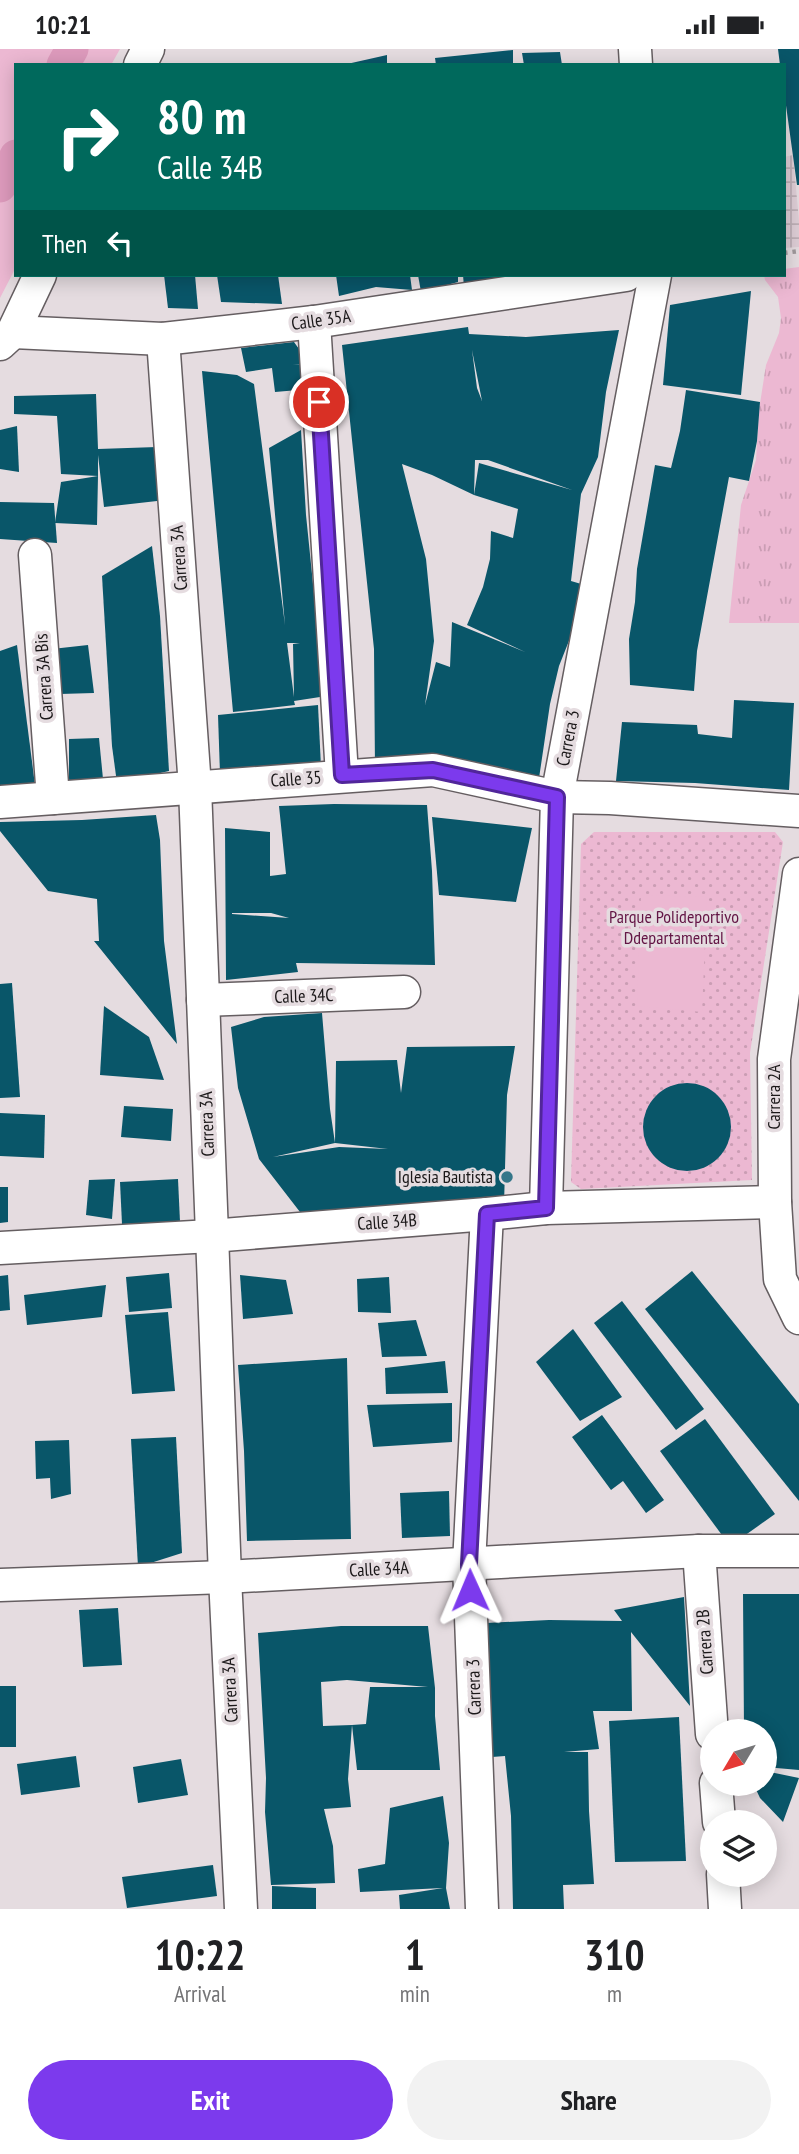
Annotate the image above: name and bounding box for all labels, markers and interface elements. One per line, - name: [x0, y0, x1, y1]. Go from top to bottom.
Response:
- text: 10:21: [35, 8, 91, 41]
- text: 80 m: [157, 84, 246, 148]
- icon: right: [42, 91, 133, 182]
- text: Calle 34B: [157, 146, 263, 188]
- icon: left: [101, 224, 139, 262]
- text: Then: [42, 227, 87, 260]
- street label: Calle 35A: [290, 304, 353, 335]
- pin: [289, 372, 349, 432]
- icon: arrive: [300, 383, 338, 421]
- street label: Carrera 3A: [165, 524, 192, 591]
- street label: Carrera 3A Bis: [29, 633, 58, 721]
- street label: Carrera 3: [551, 708, 584, 768]
- street label: Calle 35: [270, 765, 322, 792]
- park label: Parque Polideportivo Ddepartamental: [609, 905, 739, 949]
- street label: Calle 34C: [274, 983, 334, 1008]
- street label: Carrera 2A: [762, 1064, 785, 1130]
- street label: Carrera 3A: [194, 1091, 219, 1157]
- place label: Iglesia Bautista: [398, 1165, 493, 1188]
- marker: Iglesia Bautista: [499, 1169, 515, 1185]
- street label: Calle 34B: [356, 1208, 417, 1235]
- position arrow: [433, 1553, 507, 1627]
- street label: Calle 34A: [349, 1555, 410, 1582]
- street label: Carrera 2B: [691, 1609, 718, 1675]
- street label: Carrera 3A: [216, 1656, 243, 1723]
- street label: Carrera 3: [461, 1658, 486, 1716]
- north arrow: [700, 1719, 777, 1795]
- map controls: [700, 1719, 777, 1887]
- button: layers: [700, 1810, 777, 1887]
- text: 10:22: [154, 1927, 245, 1982]
- text: 1: [405, 1927, 425, 1982]
- text: 310: [584, 1927, 645, 1982]
- text: Arrival: [174, 1979, 226, 2008]
- text: min: [400, 1979, 430, 2008]
- text: m: [607, 1979, 622, 2008]
- button: Exit: [28, 2060, 393, 2140]
- button: Share: [407, 2060, 771, 2140]

